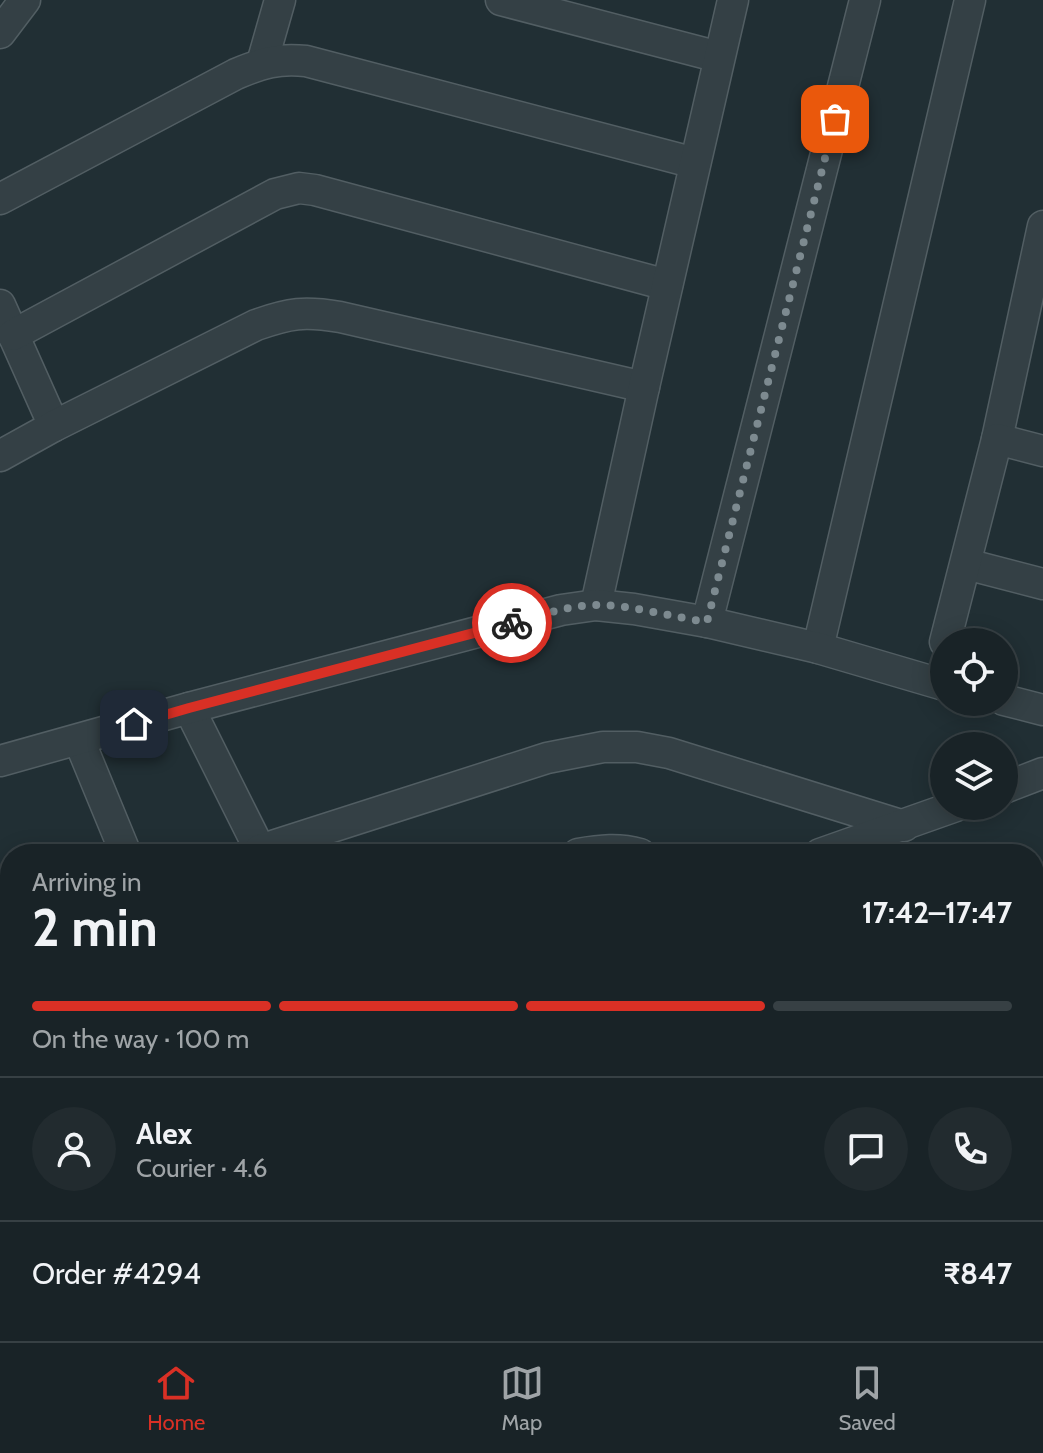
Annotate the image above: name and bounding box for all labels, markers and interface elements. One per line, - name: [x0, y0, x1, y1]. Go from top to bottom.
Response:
- pin: [801, 85, 869, 153]
- icon: bag: [813, 97, 857, 141]
- courier: [472, 583, 552, 663]
- icon: bike: [490, 601, 534, 645]
- map controls: [930, 628, 1018, 820]
- button: locate: [930, 628, 1018, 716]
- pin: [100, 690, 168, 758]
- icon: home: [112, 702, 156, 746]
- button: layers: [930, 732, 1018, 820]
- text: Arriving in: [32, 866, 142, 898]
- text: 17:42–17:47: [862, 894, 1012, 931]
- text: 2 min: [32, 896, 158, 959]
- text: On the way · 100 m: [32, 1023, 249, 1055]
- button: person: [32, 1107, 116, 1191]
- button: chat: [824, 1107, 908, 1191]
- button: phone: [928, 1107, 1012, 1191]
- text: Alex: [136, 1115, 192, 1152]
- text: Courier · 4.6: [136, 1152, 268, 1184]
- text: Order #4294: [32, 1255, 201, 1292]
- text: ₹847: [944, 1255, 1012, 1292]
- tab: Home: [147, 1361, 205, 1436]
- tab: Map: [500, 1361, 544, 1436]
- tab: Saved: [839, 1361, 896, 1436]

